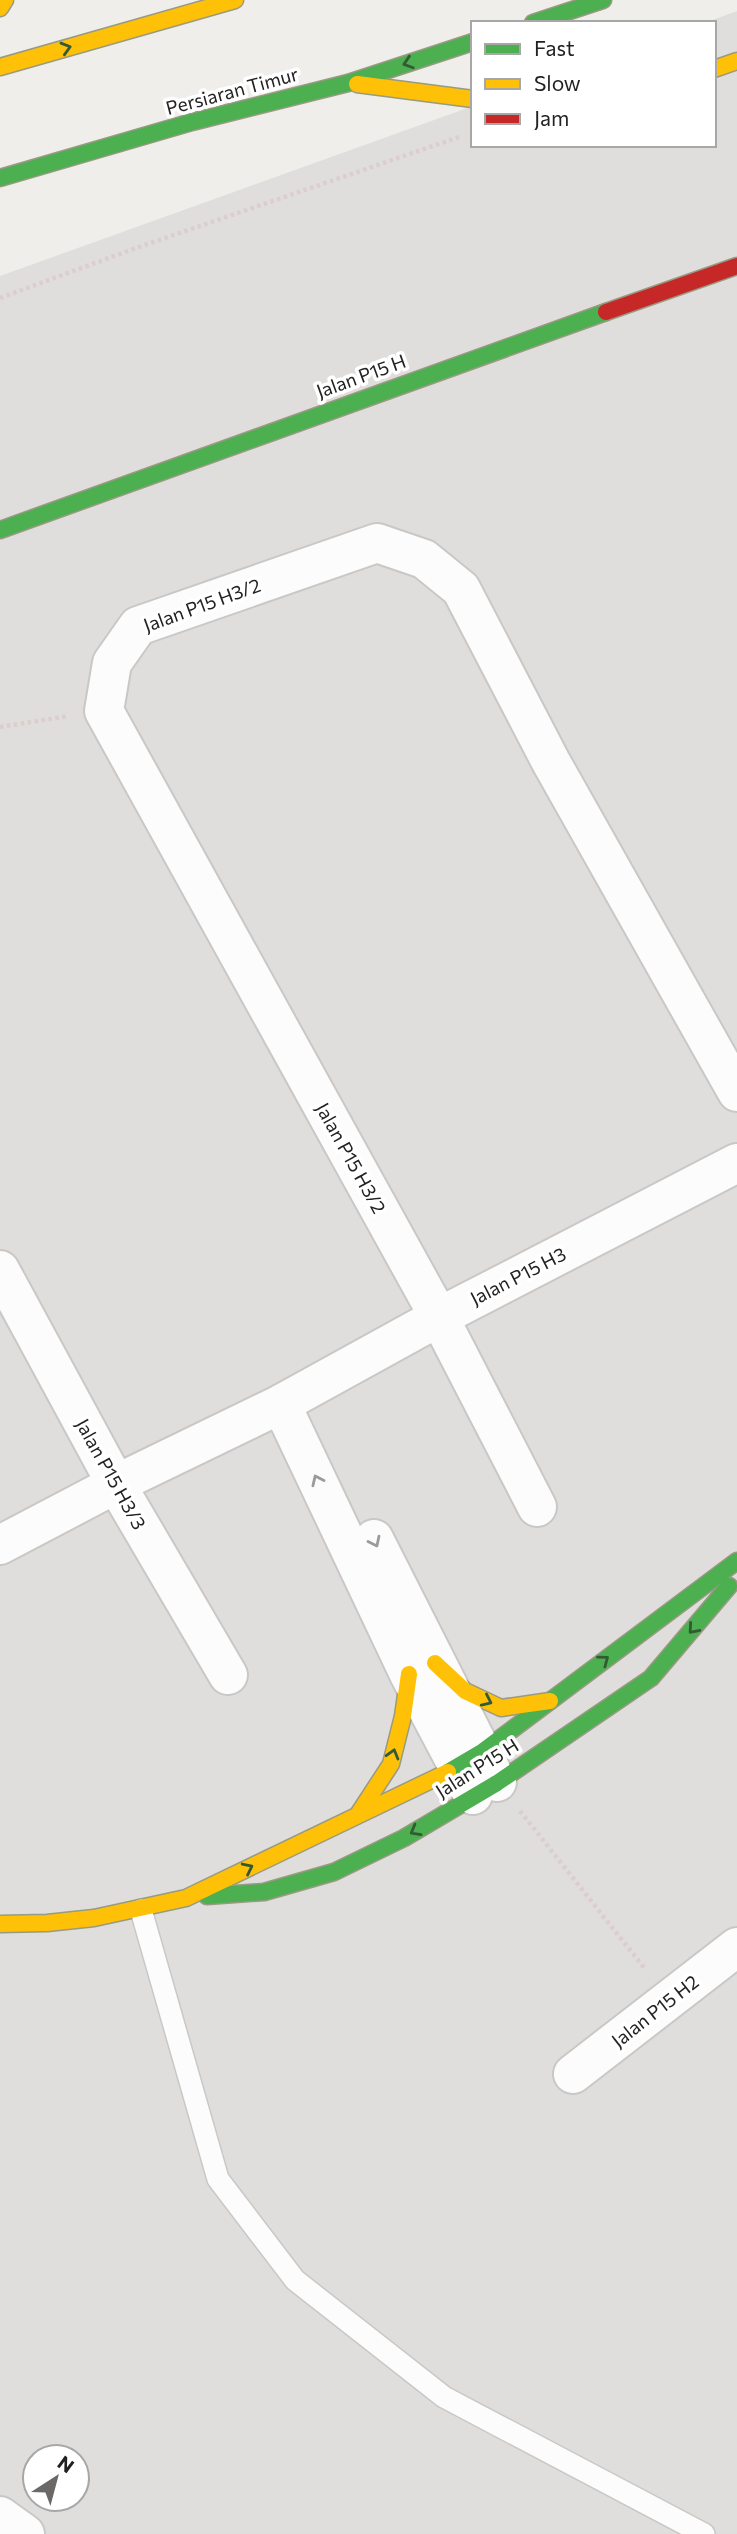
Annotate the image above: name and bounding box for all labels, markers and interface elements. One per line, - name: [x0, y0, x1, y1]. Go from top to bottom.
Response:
- legend: [471, 21, 716, 147]
- text: Fast: [534, 35, 575, 60]
- one-way arrow: [59, 42, 71, 56]
- one-way arrow: [402, 55, 414, 69]
- street label: Persiaran Timur: [163, 62, 301, 119]
- text: Slow: [534, 70, 581, 95]
- text: Jam: [534, 105, 569, 130]
- street label: Jalan P15 H: [313, 349, 409, 402]
- street label: Jalan P15 H3/2: [140, 573, 264, 636]
- street label: Jalan P15 H3/2: [312, 1098, 391, 1217]
- street label: Jalan P15 H3: [466, 1242, 570, 1310]
- street label: Jalan P15 H3/3: [71, 1414, 151, 1533]
- one-way arrow: [311, 1475, 325, 1487]
- one-way arrow: [367, 1535, 381, 1547]
- one-way arrow: [689, 1620, 701, 1633]
- one-way arrow: [597, 1655, 609, 1668]
- one-way arrow: [480, 1693, 492, 1707]
- street label: Jalan P15 H: [431, 1733, 523, 1802]
- one-way arrow: [384, 1748, 399, 1760]
- one-way arrow: [410, 1823, 423, 1836]
- one-way arrow: [241, 1862, 253, 1876]
- street label: Jalan P15 H2: [607, 1969, 703, 2052]
- north arrow: [21, 2443, 91, 2513]
- text: N: [54, 2450, 79, 2477]

